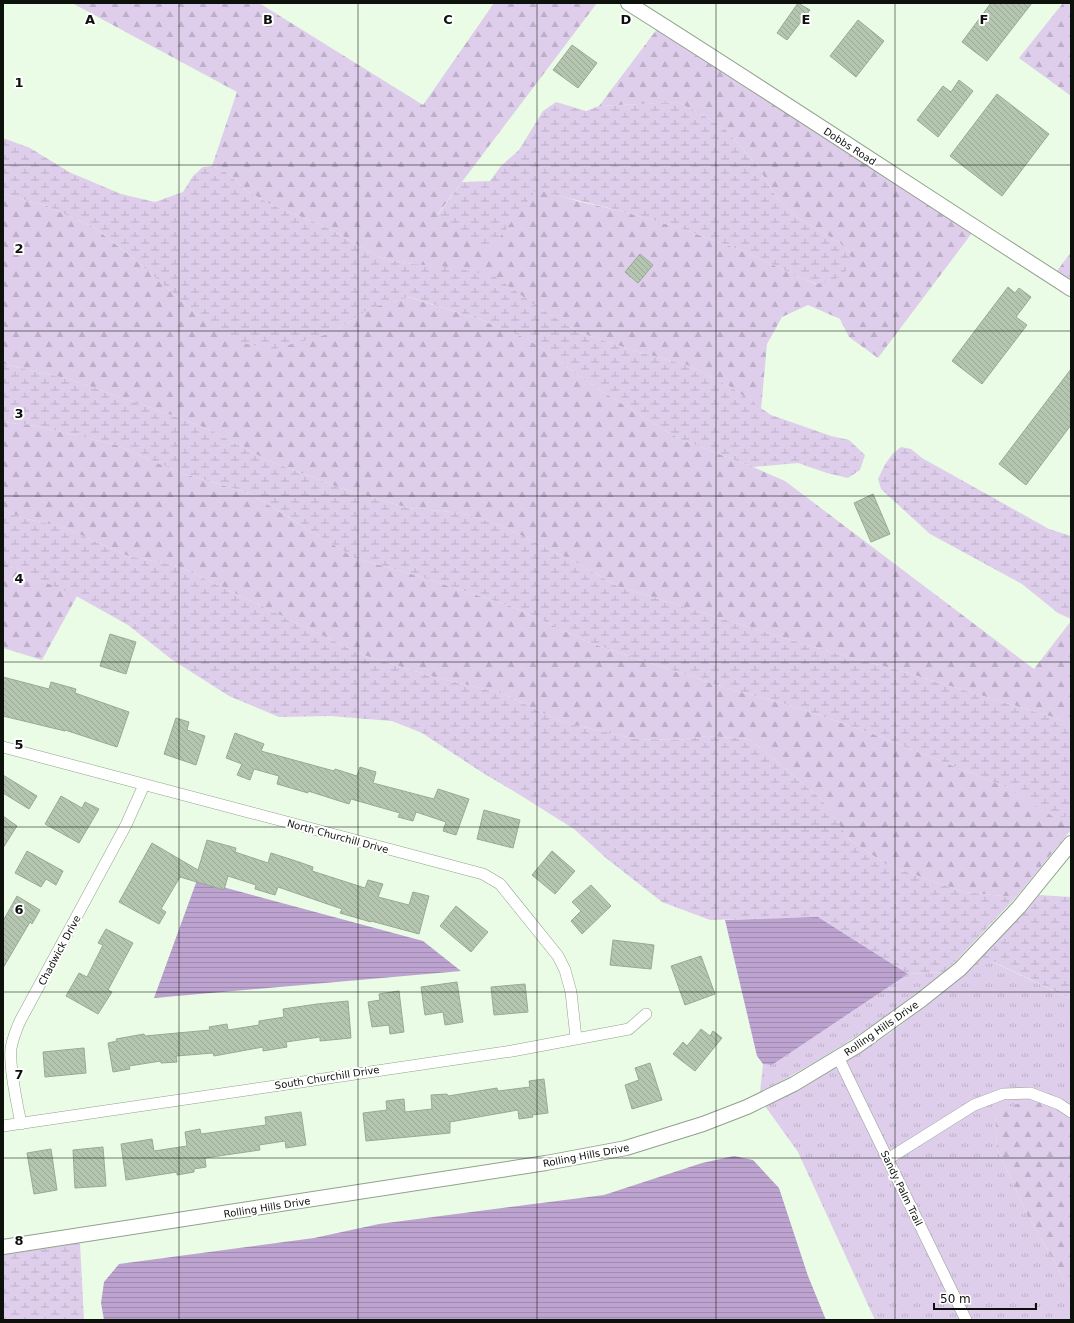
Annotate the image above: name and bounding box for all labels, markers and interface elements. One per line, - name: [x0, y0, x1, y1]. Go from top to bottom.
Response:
- text: A: [85, 12, 95, 27]
- text: B: [263, 12, 273, 27]
- text: C: [443, 12, 453, 27]
- text: D: [621, 12, 632, 27]
- text: E: [802, 12, 810, 27]
- text: F: [980, 12, 988, 27]
- text: 1: [14, 75, 24, 90]
- street label: Dobbs Road: [822, 125, 878, 167]
- text: 2: [14, 241, 24, 256]
- text: 3: [14, 406, 24, 421]
- text: 4: [14, 571, 24, 586]
- text: 5: [14, 737, 24, 752]
- street label: North Churchill Drive: [286, 818, 390, 855]
- text: 6: [14, 902, 24, 917]
- street label: Chadwick Drive: [36, 913, 83, 987]
- street label: Rolling Hills Drive: [842, 999, 920, 1058]
- street label: South Churchill Drive: [274, 1064, 380, 1091]
- text: 7: [14, 1067, 24, 1082]
- street label: Rolling Hills Drive: [542, 1142, 630, 1169]
- street label: Sandy Palm Trail: [879, 1149, 924, 1228]
- street label: Rolling Hills Drive: [223, 1195, 311, 1220]
- text: 8: [14, 1233, 24, 1248]
- scale bar: [934, 1285, 1036, 1311]
- text: 50 m: [940, 1292, 971, 1306]

